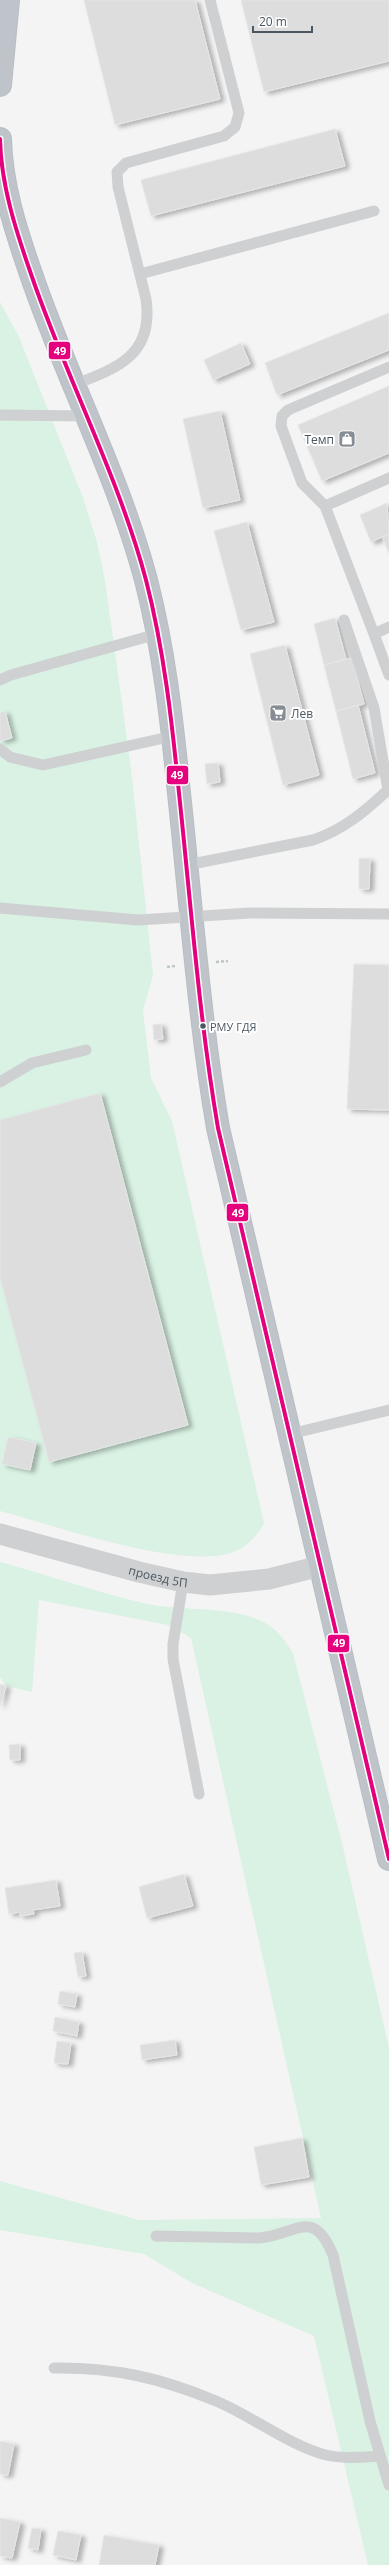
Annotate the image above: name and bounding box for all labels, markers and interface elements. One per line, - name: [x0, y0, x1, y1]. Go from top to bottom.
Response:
- scale bar: [253, 8, 312, 34]
- text: 20 m: [259, 13, 287, 30]
- line badge: 49: [48, 341, 71, 360]
- text: 49: [54, 343, 66, 358]
- shop icon: Темп: [337, 429, 357, 449]
- place label: Темп: [304, 431, 334, 448]
- supermarket icon: Лев: [268, 703, 288, 723]
- place label: Лев: [291, 705, 313, 722]
- line badge: 49: [166, 765, 189, 785]
- text: 49: [171, 767, 183, 782]
- place label: РМУ ГДЯ: [210, 1019, 256, 1034]
- marker: РМУ ГДЯ: [198, 1021, 208, 1031]
- line badge: 49: [226, 1203, 249, 1222]
- text: 49: [232, 1205, 244, 1220]
- street label: проезд 5П: [127, 1561, 189, 1591]
- line badge: 49: [327, 1634, 350, 1653]
- text: 49: [333, 1635, 345, 1650]

